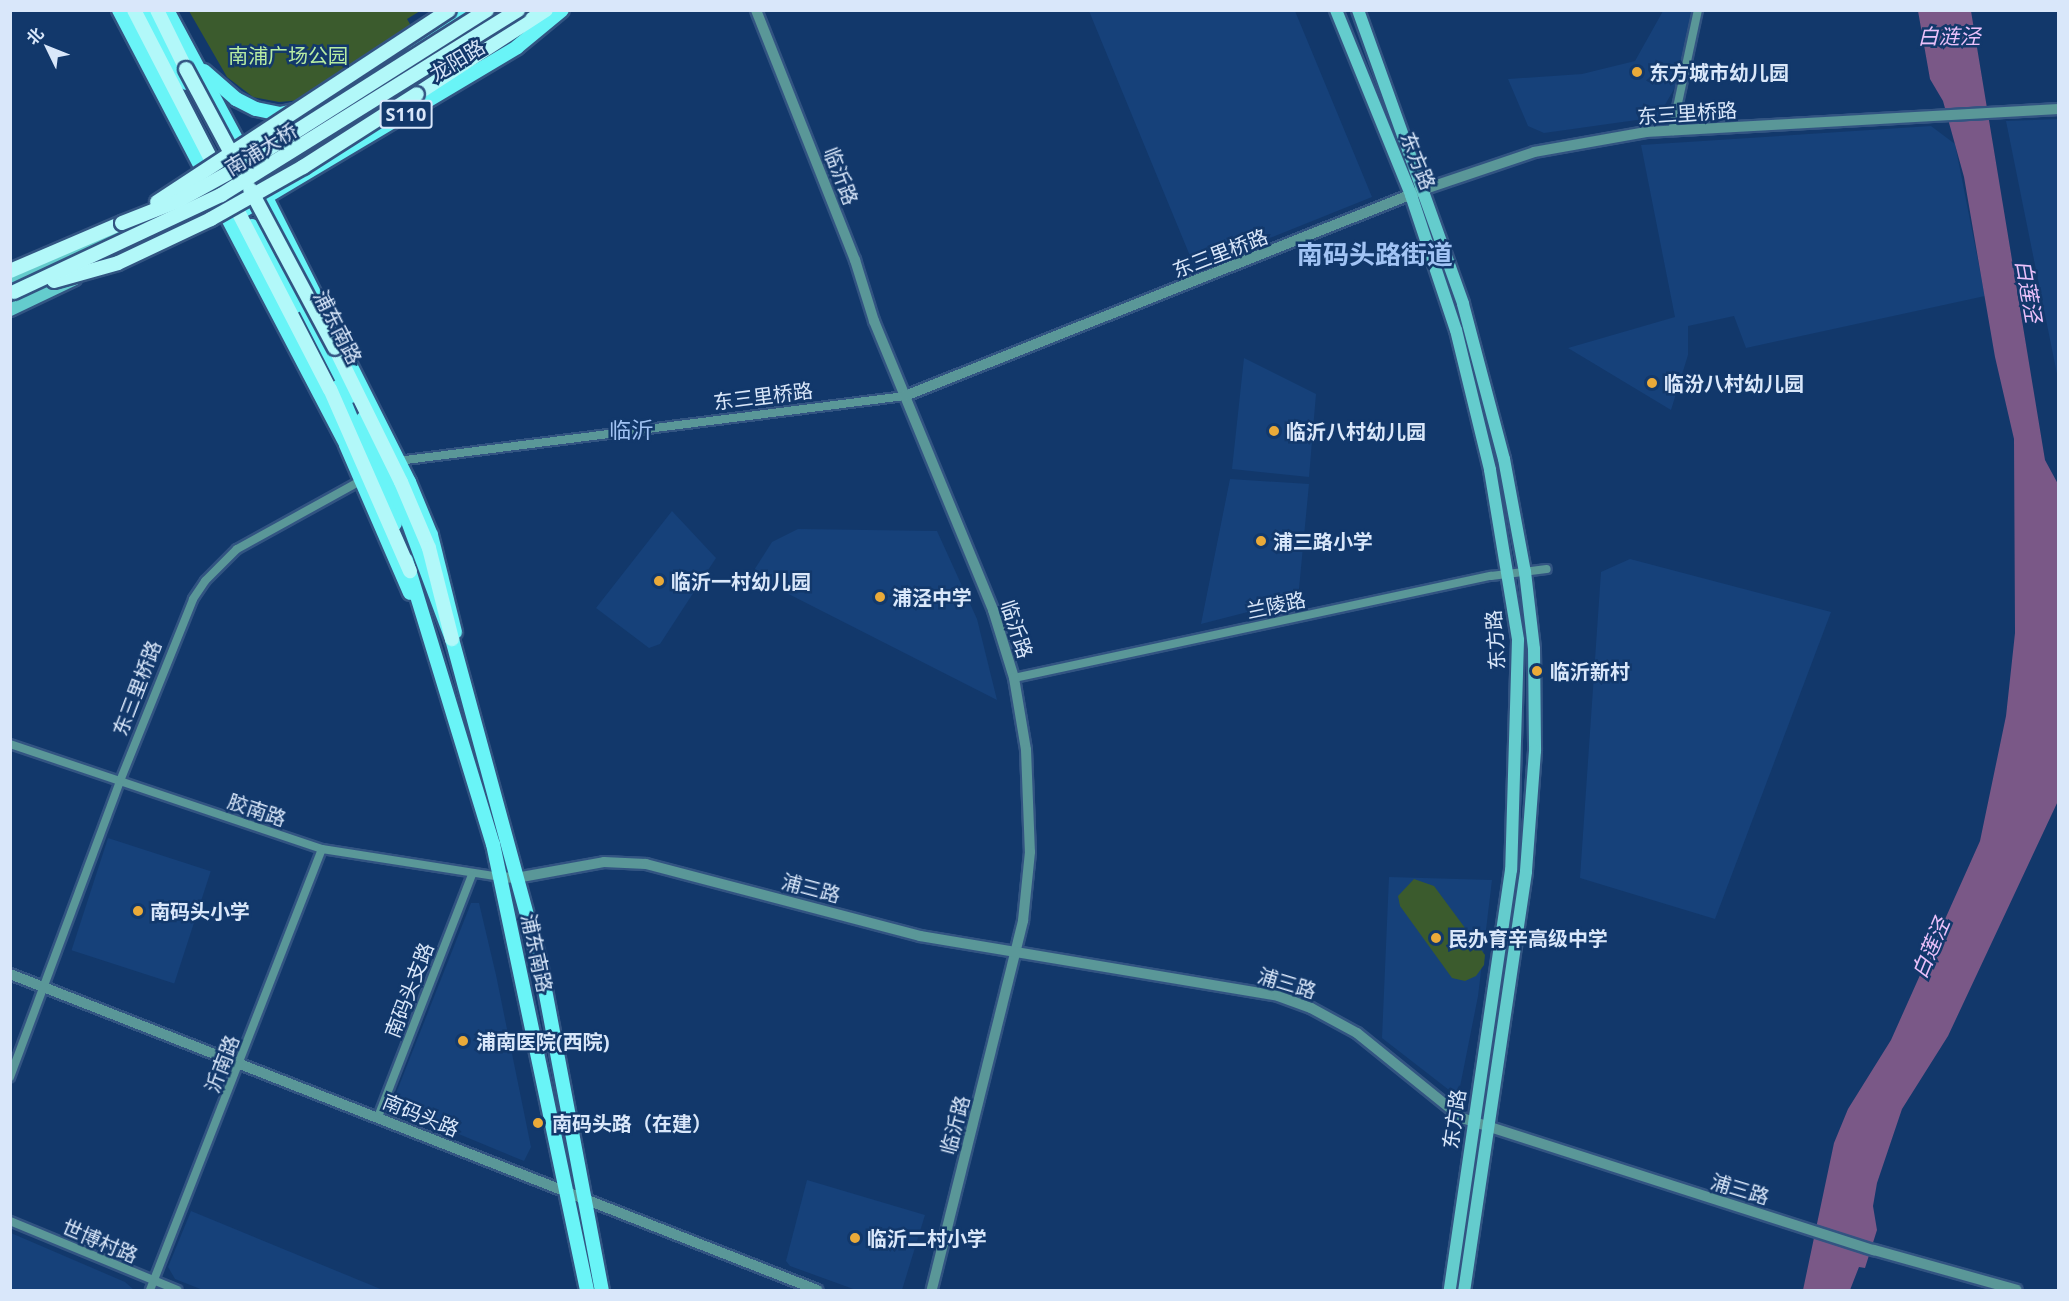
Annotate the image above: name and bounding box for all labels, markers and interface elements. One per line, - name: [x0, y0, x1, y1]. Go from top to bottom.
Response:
- north arrow: [18, 18, 78, 78]
- text: 北: [21, 22, 48, 49]
- water label: 白涟泾: [1918, 23, 1980, 49]
- street label: 龙阳路: [425, 34, 489, 86]
- park label: 南浦广场公园: [228, 43, 348, 67]
- place label: 东方城市幼儿园: [1649, 60, 1789, 84]
- marker: 东方城市幼儿园: [1630, 65, 1644, 79]
- street label: 东三里桥路: [1636, 98, 1738, 128]
- road number: S110: [379, 99, 433, 129]
- street label: 南浦大桥: [221, 118, 301, 180]
- street label: 东方路: [1396, 129, 1440, 193]
- street label: 临沂路: [819, 144, 863, 208]
- street label: 东三里桥路: [1169, 224, 1271, 282]
- district label: 南码头路街道: [1297, 239, 1453, 271]
- water label: 白莲泾: [2011, 258, 2047, 324]
- street label: 浦东南路: [309, 286, 367, 368]
- place label: 临汾八村幼儿园: [1664, 371, 1804, 395]
- marker: 临汾八村幼儿园: [1645, 376, 1659, 390]
- street label: 东三里桥路: [712, 378, 814, 414]
- district label: 临沂: [609, 417, 653, 443]
- place label: 临沂八村幼儿园: [1286, 419, 1426, 443]
- marker: 临沂八村幼儿园: [1267, 424, 1281, 438]
- place label: 浦三路小学: [1273, 529, 1373, 553]
- marker: 浦三路小学: [1254, 534, 1268, 548]
- place label: 临沂一村幼儿园: [671, 569, 811, 593]
- marker: 临沂一村幼儿园: [652, 574, 666, 588]
- place label: 浦泾中学: [892, 585, 972, 609]
- street label: 兰陵路: [1244, 587, 1308, 623]
- marker: 浦泾中学: [873, 590, 887, 604]
- street label: 临沂路: [996, 597, 1038, 661]
- street label: 东方路: [1481, 609, 1509, 671]
- street label: 东三里桥路: [108, 637, 166, 739]
- place label: 临沂新村: [1550, 659, 1630, 683]
- marker: 临沂新村: [1528, 662, 1546, 680]
- street label: 胶南路: [225, 789, 289, 831]
- street label: 浦三路: [779, 869, 843, 907]
- place label: 南码头小学: [150, 899, 250, 923]
- marker: 南码头小学: [131, 904, 145, 918]
- street label: 浦东南路: [517, 911, 557, 995]
- water label: 白莲泾: [1906, 914, 1954, 982]
- place label: 民办育辛高级中学: [1448, 926, 1608, 950]
- marker: 民办育辛高级中学: [1429, 931, 1443, 945]
- street label: 南码头支路: [380, 939, 438, 1041]
- street label: 浦三路: [1255, 963, 1319, 1003]
- place label: 浦南医院(西院): [476, 1029, 610, 1053]
- street label: 沂南路: [200, 1032, 244, 1096]
- marker: 浦南医院(西院): [454, 1032, 472, 1050]
- street label: 东方路: [1438, 1088, 1470, 1150]
- street label: 南码头路: [379, 1089, 463, 1141]
- street label: 临沂路: [936, 1093, 974, 1157]
- place label: 南码头路（在建）: [552, 1111, 712, 1135]
- marker: 南码头路（在建）: [529, 1114, 547, 1132]
- street label: 浦三路: [1708, 1169, 1772, 1209]
- street label: 世博村路: [58, 1214, 142, 1268]
- place label: 临沂二村小学: [867, 1226, 987, 1250]
- marker: 临沂二村小学: [848, 1231, 862, 1245]

